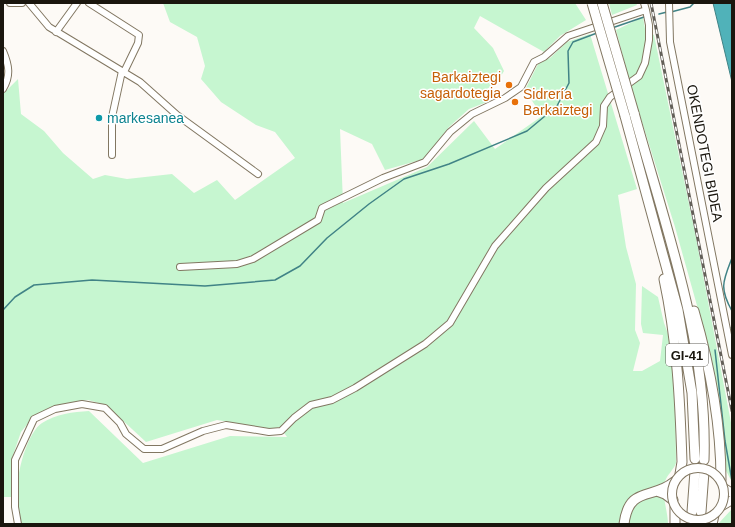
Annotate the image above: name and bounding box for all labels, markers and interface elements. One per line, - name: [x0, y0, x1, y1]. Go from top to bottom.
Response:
- place label: Barkaiztegi sagardotegia: [420, 69, 501, 101]
- marker: Barkaiztegi sagardotegia: [504, 80, 514, 90]
- street label: OKENDOTEGI BIDEA: [684, 83, 726, 224]
- place label: Sidrería Barkaiztegi: [523, 86, 592, 118]
- marker: Sidrería Barkaiztegi: [510, 97, 520, 107]
- place label: markesanea: [107, 110, 184, 126]
- marker: markesanea: [94, 113, 104, 123]
- road number: GI-41: [666, 344, 708, 366]

